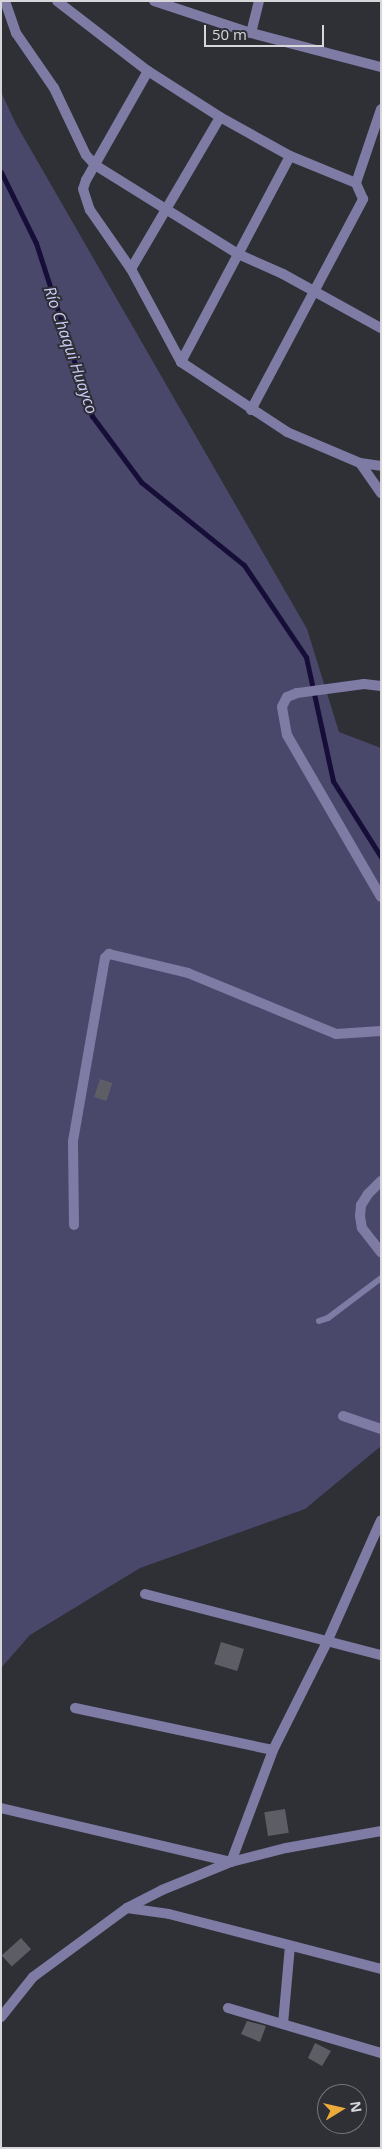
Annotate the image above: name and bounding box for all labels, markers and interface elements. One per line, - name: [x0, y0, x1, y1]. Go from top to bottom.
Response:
- scale bar: [207, 15, 327, 47]
- text: 50 m: [212, 24, 247, 44]
- water label: Río Chaqui Huayco: [40, 284, 102, 416]
- north arrow: [317, 2084, 367, 2134]
- text: N: [346, 2100, 367, 2114]

